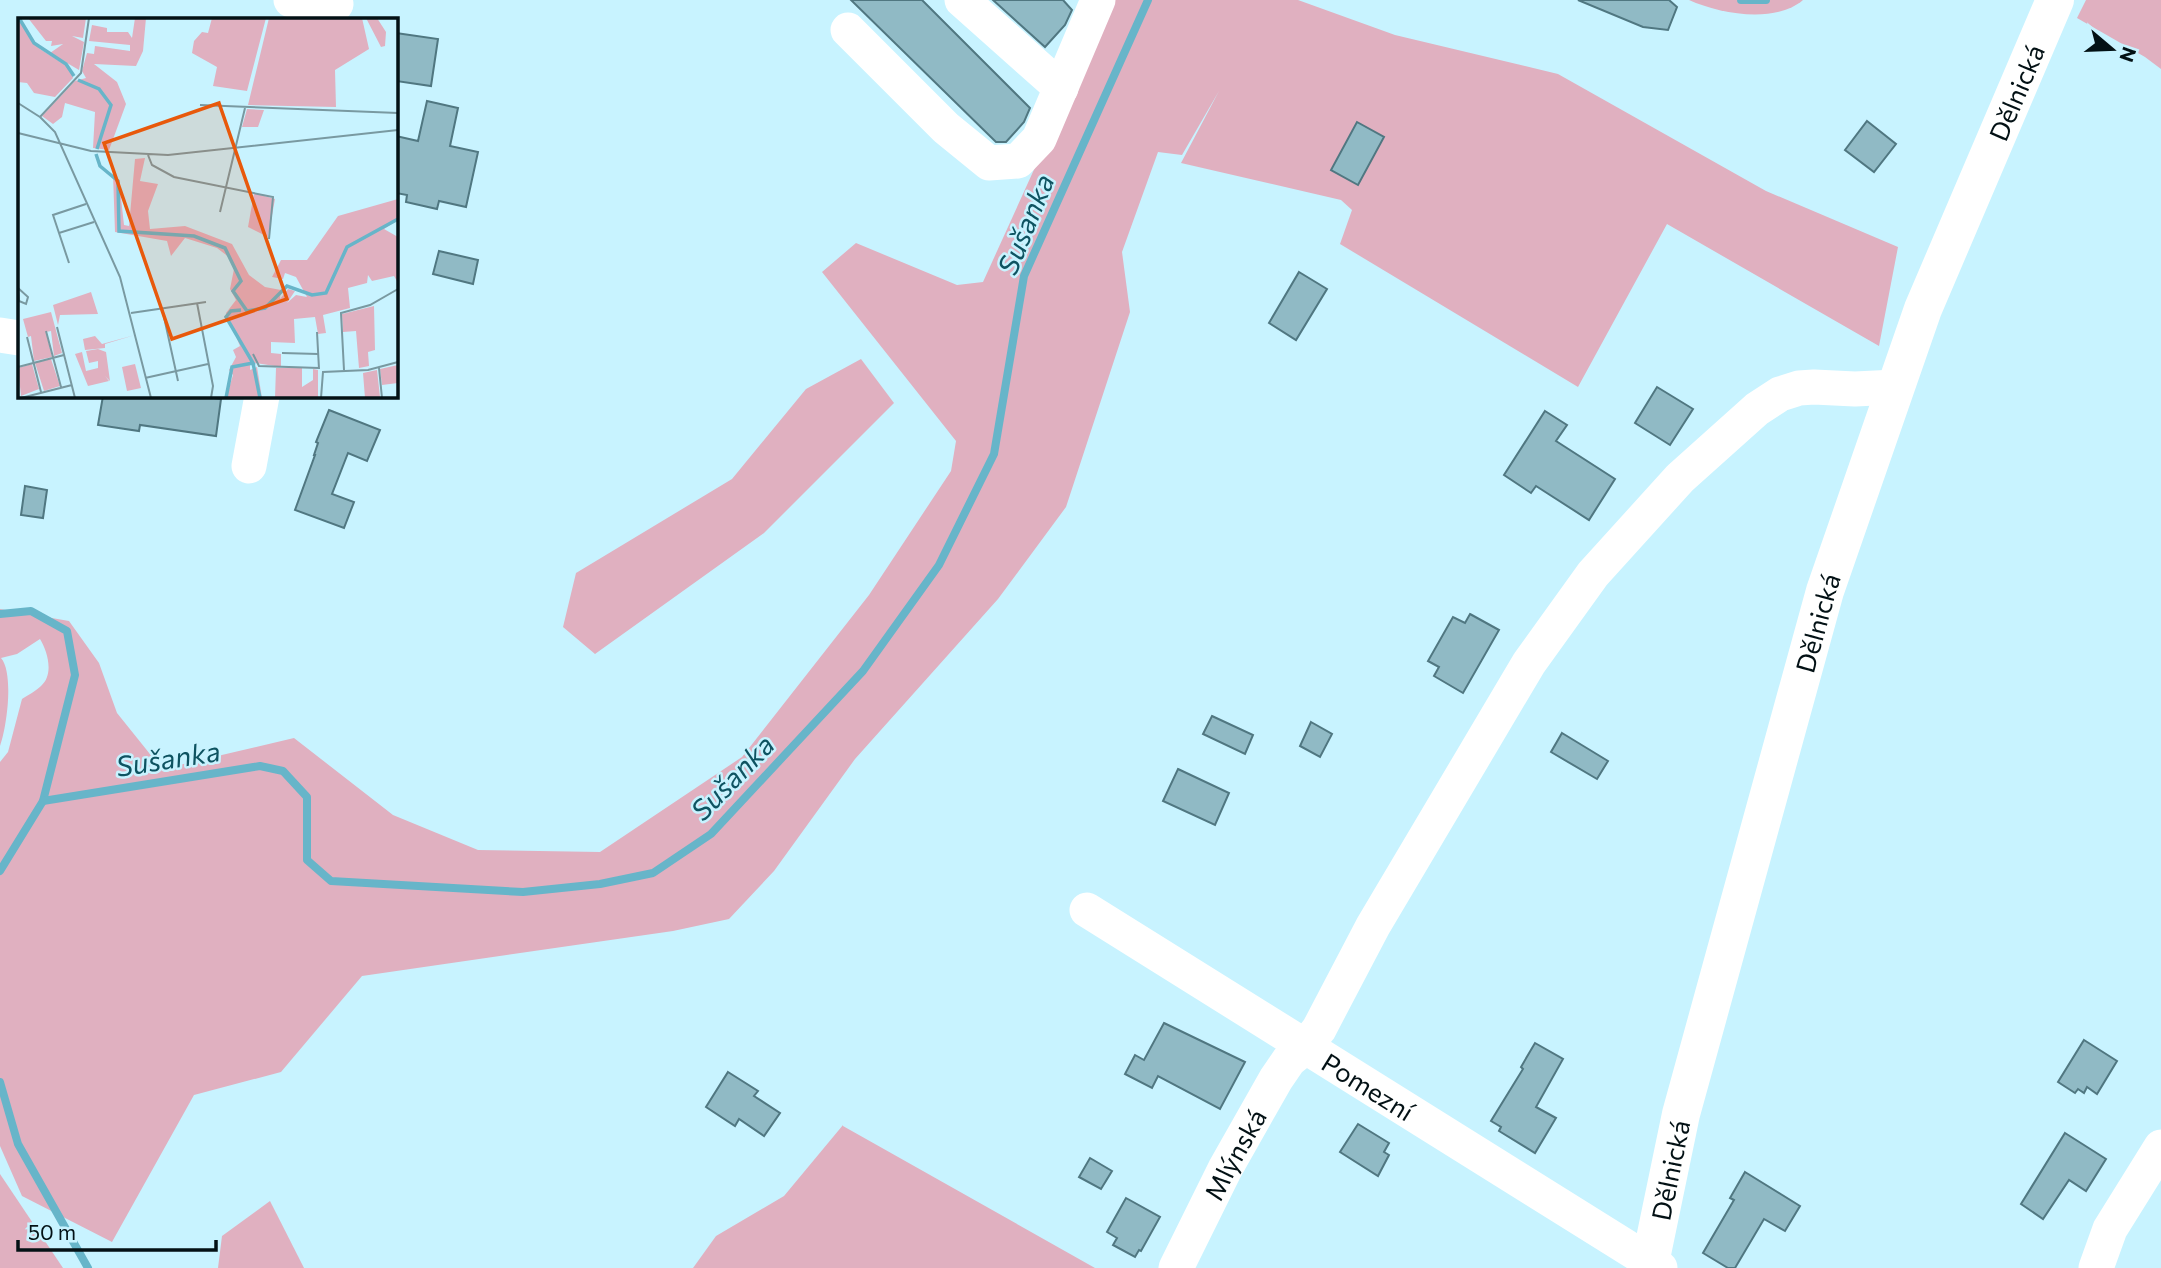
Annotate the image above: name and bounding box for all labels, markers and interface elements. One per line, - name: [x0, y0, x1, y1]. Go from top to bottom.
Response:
- north arrow: [2077, 14, 2147, 84]
- inset map: [18, 18, 397, 397]
- street label: Dělnická: [1981, 39, 2050, 145]
- text: N: [2115, 44, 2142, 65]
- water label: Sušanka: [990, 169, 1060, 279]
- street label: Dělnická: [1788, 569, 1846, 676]
- water label: Sušanka: [683, 727, 781, 827]
- water label: Sušanka: [113, 733, 223, 783]
- street label: Pomezní: [1317, 1046, 1421, 1127]
- street label: Mlýnská: [1197, 1103, 1272, 1205]
- street label: Dělnická: [1644, 1117, 1695, 1223]
- scale bar: [18, 1208, 215, 1252]
- text: 50 m: [28, 1219, 76, 1244]

